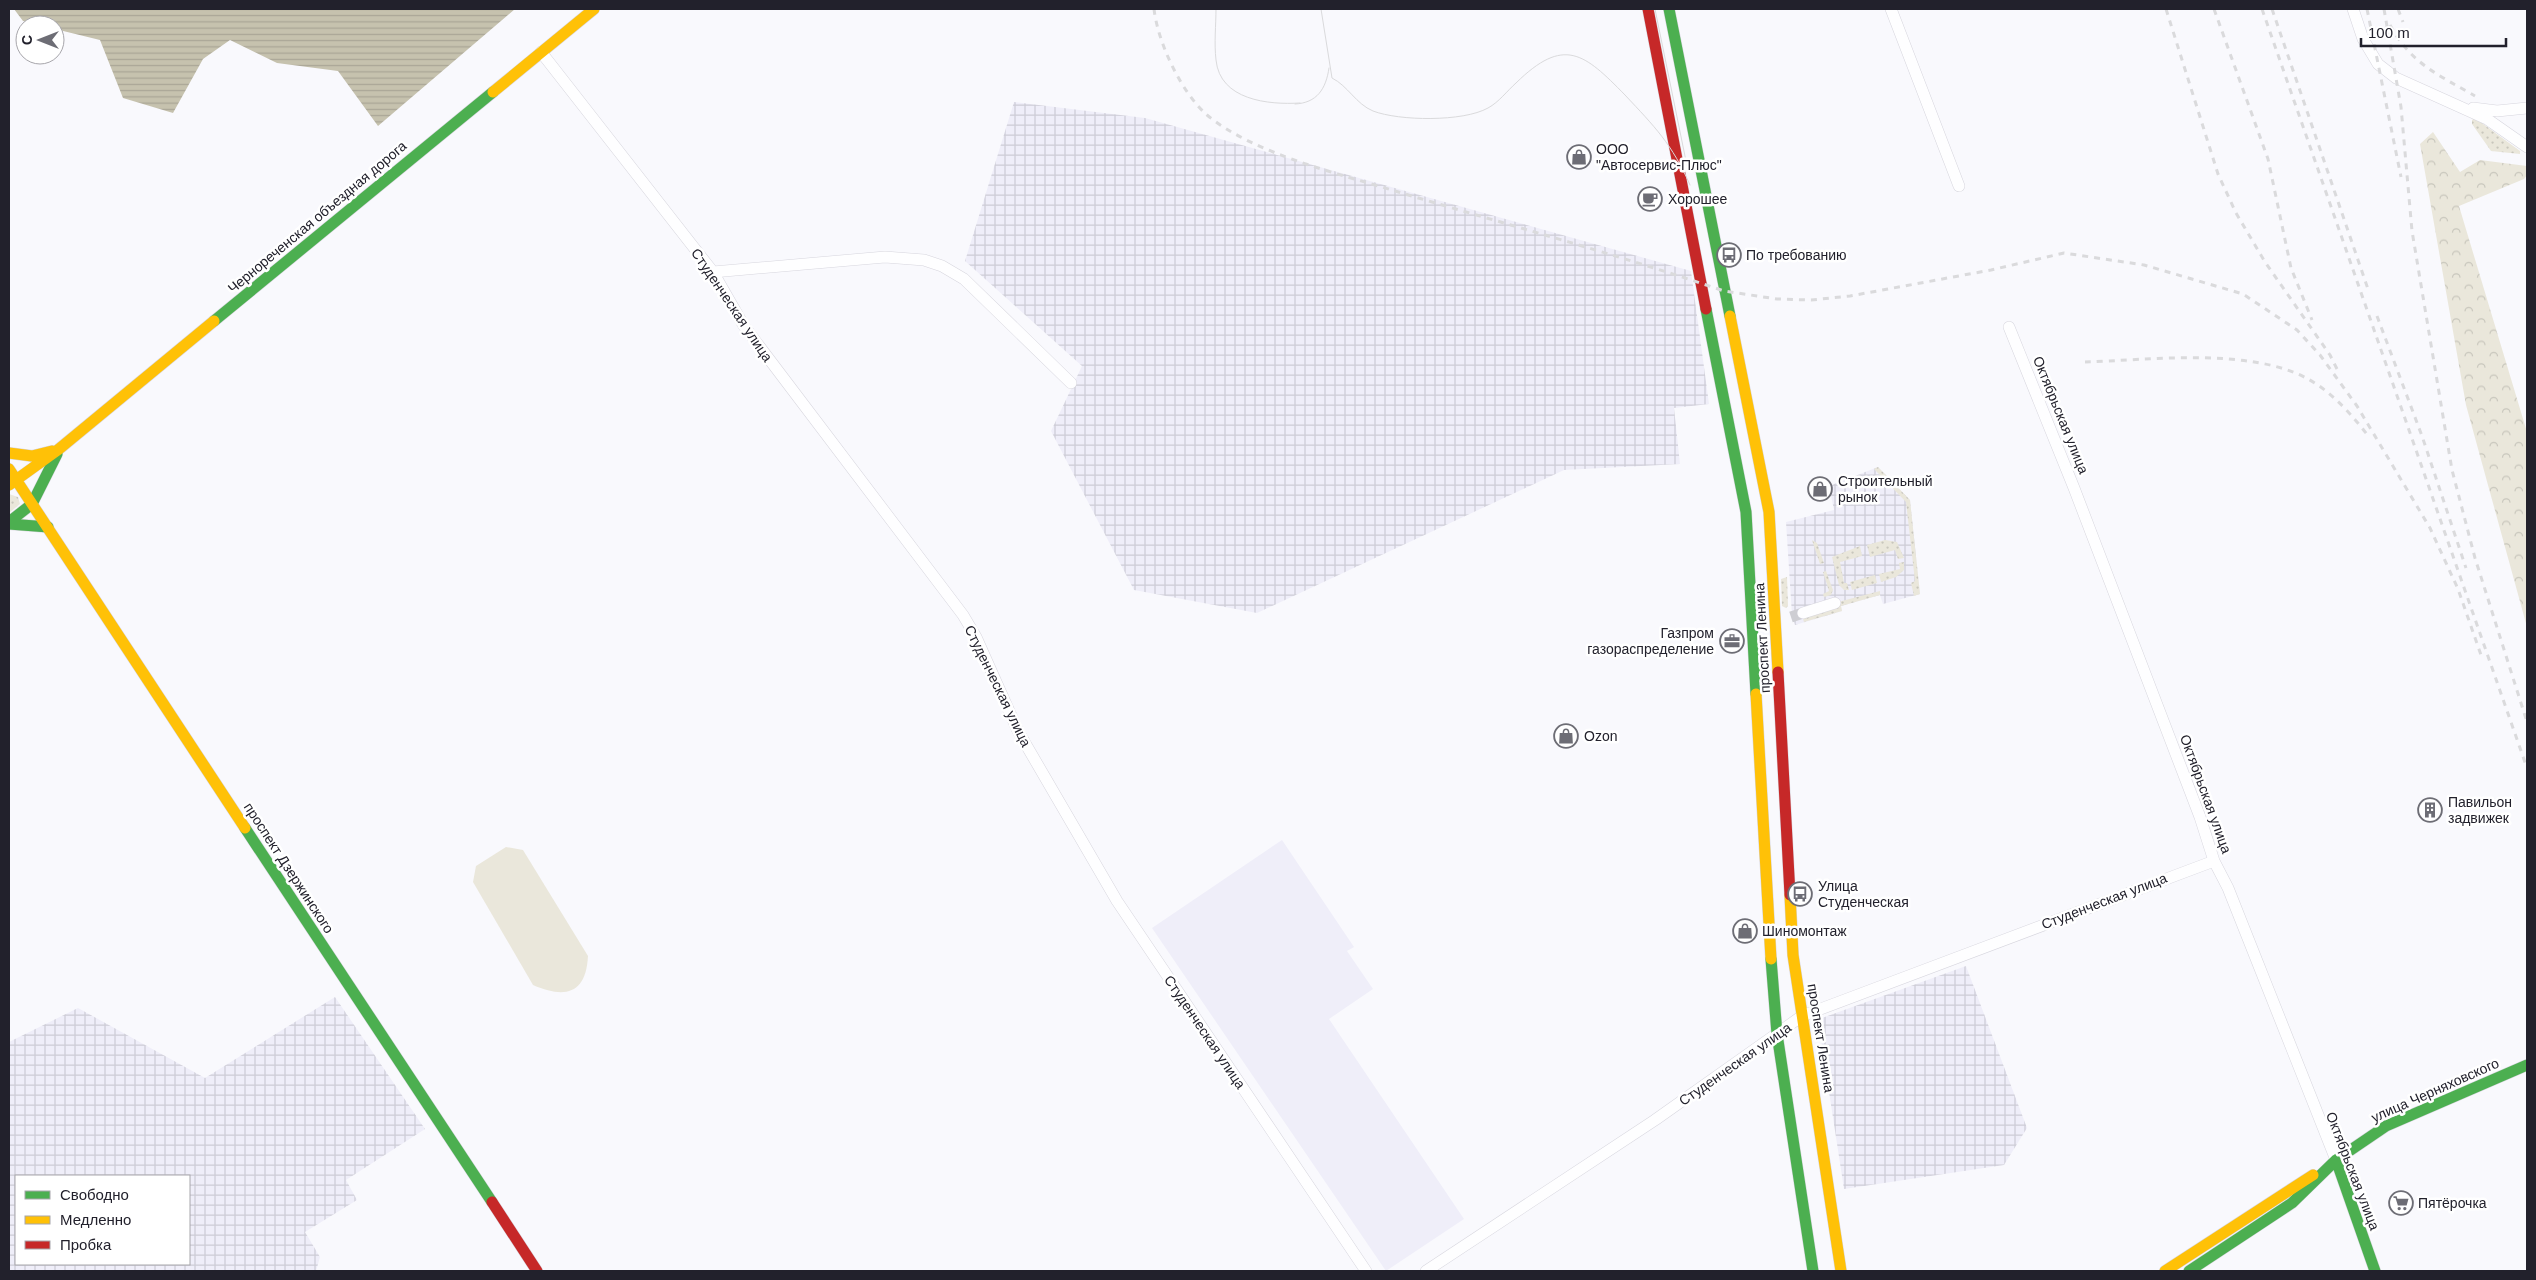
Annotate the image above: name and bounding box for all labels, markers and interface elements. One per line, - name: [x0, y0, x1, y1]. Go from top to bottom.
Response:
- north arrow: [15, 15, 65, 65]
- scale bar: [2361, 15, 2506, 47]
- text: 100 m: [2368, 24, 2410, 41]
- text: С: [19, 35, 35, 45]
- street label: Чернореченская объездная дорога: [225, 137, 410, 296]
- place label: ООО "Автосервис-Плюс": [1596, 141, 1722, 173]
- shop icon: ООО "Автосервис-Плюс": [1566, 144, 1592, 170]
- cafe icon: Хорошее: [1637, 186, 1663, 212]
- place label: Хорошее: [1668, 191, 1728, 207]
- bus stop icon: По требованию: [1716, 242, 1742, 268]
- street label: Студенческая улица: [688, 245, 776, 365]
- place label: По требованию: [1746, 247, 1847, 263]
- street label: Октябрьская улица: [2030, 354, 2092, 476]
- place label: Строительный рынок: [1838, 473, 1933, 505]
- shop icon: Строительный рынок: [1807, 476, 1833, 502]
- street label: проспект Ленина: [1751, 582, 1773, 693]
- street label: Студенческая улица: [962, 623, 1034, 750]
- place label: Газпром газораспределение: [1587, 625, 1714, 657]
- office icon: Газпром газораспределение: [1719, 628, 1745, 654]
- shop icon: Ozon: [1553, 723, 1579, 749]
- place label: Ozon: [1584, 728, 1617, 744]
- street label: Октябрьская улица: [2177, 732, 2235, 856]
- place label: Павильон задвижек: [2448, 794, 2512, 826]
- building icon: Павильон задвижек: [2417, 797, 2443, 823]
- street label: проспект Дзержинского: [241, 800, 337, 936]
- street label: Студенческая улица: [2039, 870, 2169, 932]
- place label: Улица Студенческая: [1818, 878, 1909, 910]
- bus stop icon: Улица Студенческая: [1787, 881, 1813, 907]
- shop icon: Шиномонтаж: [1732, 918, 1758, 944]
- place label: Шиномонтаж: [1762, 923, 1847, 939]
- street label: Студенческая улица: [1161, 972, 1249, 1092]
- street label: проспект Ленина: [1804, 982, 1838, 1094]
- street label: Студенческая улица: [1676, 1019, 1794, 1109]
- street label: улица Черняховского: [2369, 1055, 2502, 1125]
- street label: Октябрьская улица: [2323, 1110, 2383, 1233]
- legend: [15, 1175, 190, 1265]
- text: Свободно: [60, 1186, 129, 1203]
- supermarket icon: Пятёрочка: [2388, 1190, 2414, 1216]
- place label: Пятёрочка: [2418, 1195, 2487, 1211]
- text: Медленно: [60, 1211, 131, 1228]
- text: Пробка: [60, 1236, 112, 1253]

